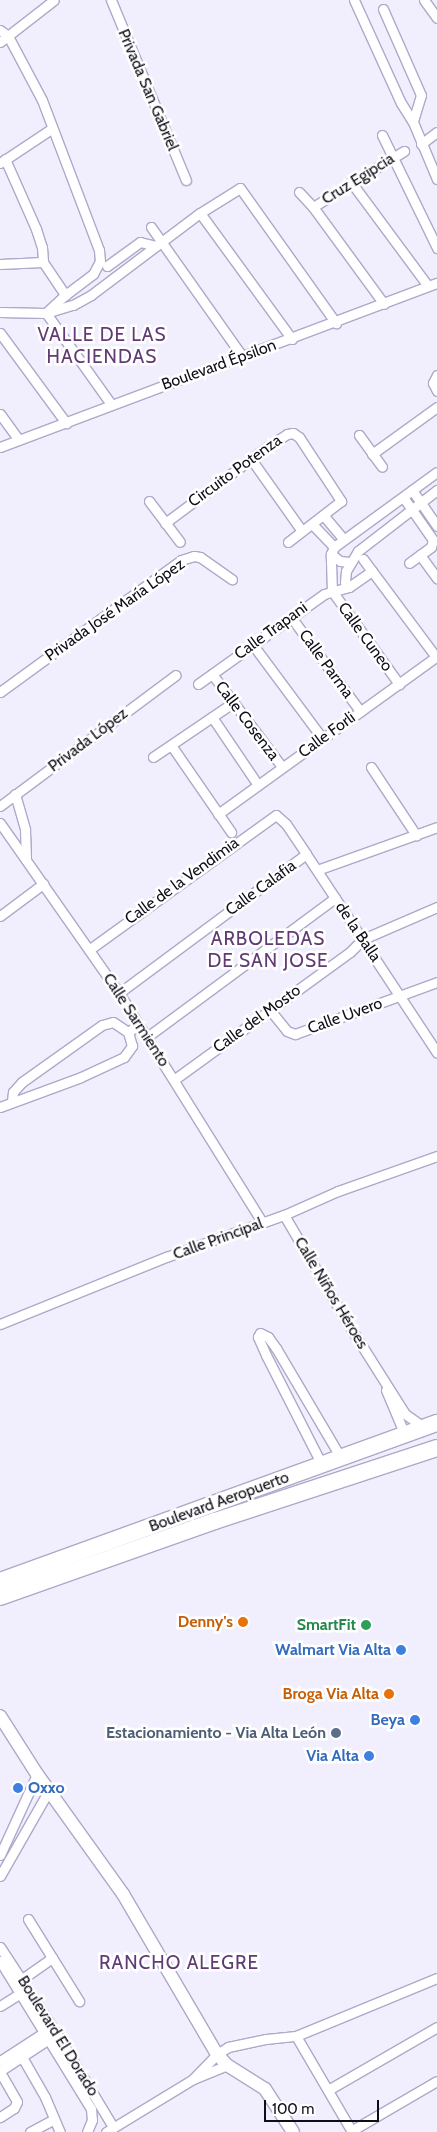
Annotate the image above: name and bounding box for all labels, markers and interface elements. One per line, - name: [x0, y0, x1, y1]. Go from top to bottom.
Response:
- street label: Privada San Gabriel: [114, 26, 182, 154]
- street label: Cruz Egipcia: [318, 149, 398, 209]
- district label: VALLE DE LAS HACIENDAS: [36, 324, 168, 368]
- street label: Boulevard Épsilon: [159, 335, 279, 395]
- street label: Circuito Potenza: [185, 431, 285, 511]
- street label: Privada José María López: [42, 555, 188, 665]
- street label: Calle Trapani: [231, 598, 311, 664]
- street label: Calle Cuneo: [334, 599, 396, 675]
- street label: Calle Parma: [295, 626, 357, 702]
- street label: Calle Cosenza: [211, 678, 283, 764]
- street label: Privada López: [45, 704, 131, 776]
- street label: Calle Forli: [295, 708, 359, 762]
- street label: Calle de la Vendimia: [121, 833, 243, 929]
- street label: Calle Calafia: [222, 856, 300, 920]
- street label: de la Balla: [331, 898, 385, 966]
- district label: ARBOLEDAS DE SAN JOSE: [206, 928, 330, 972]
- street label: Calle Sarmiento: [99, 970, 173, 1070]
- street label: Calle del Mosto: [209, 981, 305, 1057]
- street label: Calle Uvero: [305, 994, 385, 1038]
- street label: Calle Principal: [170, 1214, 266, 1264]
- street label: Calle Niños Héroes: [290, 1234, 372, 1352]
- street label: Boulevard Aeropuerto: [146, 1468, 292, 1536]
- place label: Denny's: [178, 1612, 233, 1632]
- place label: SmartFit: [297, 1615, 356, 1635]
- marker: Denny's: [237, 1616, 249, 1628]
- marker: SmartFit: [360, 1619, 372, 1631]
- place label: Walmart Via Alta: [275, 1640, 391, 1660]
- marker: Walmart Via Alta: [395, 1644, 407, 1656]
- place label: Broga Via Alta: [283, 1684, 379, 1704]
- marker: Broga Via Alta: [383, 1688, 395, 1700]
- place label: Beya: [370, 1710, 405, 1730]
- marker: Beya: [409, 1714, 421, 1726]
- place label: Estacionamiento - Via Alta León: [106, 1723, 326, 1743]
- marker: Estacionamiento - Via Alta León: [330, 1727, 342, 1739]
- place label: Via Alta: [306, 1746, 359, 1766]
- marker: Via Alta: [363, 1750, 375, 1762]
- place label: Oxxo: [28, 1778, 65, 1798]
- marker: Oxxo: [12, 1782, 24, 1794]
- district label: RANCHO ALEGRE: [97, 1952, 261, 1974]
- street label: Boulevard El Dorado: [13, 1972, 103, 2100]
- scale bar: [267, 2090, 382, 2122]
- text: 100 m: [272, 2100, 314, 2118]

